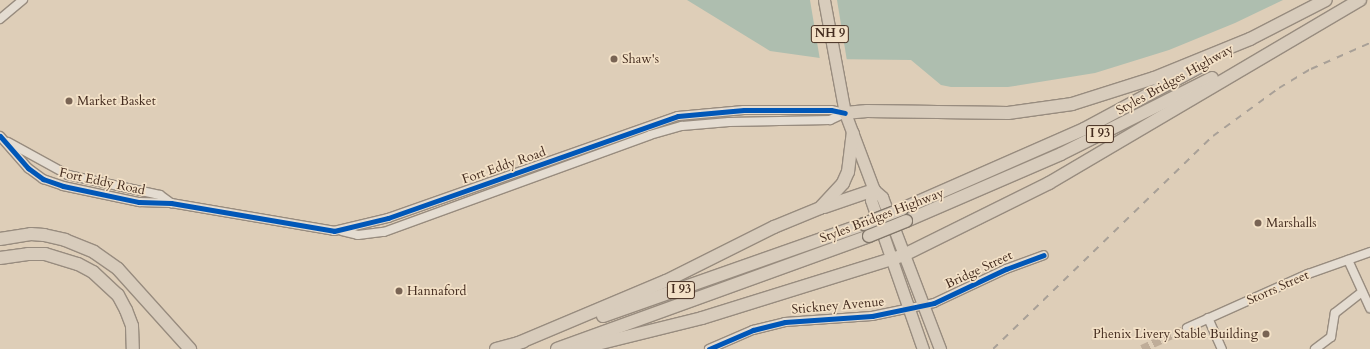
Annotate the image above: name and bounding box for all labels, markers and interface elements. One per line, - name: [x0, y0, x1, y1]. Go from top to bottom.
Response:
- road number: NH 9: [810, 24, 850, 44]
- street label: Styles Bridges Highway: [1114, 41, 1236, 119]
- place label: Shaw's: [622, 51, 659, 67]
- marker: Shaw's: [609, 54, 619, 64]
- place label: Market Basket: [77, 93, 156, 109]
- marker: Market Basket: [64, 96, 74, 106]
- road number: I 93: [1085, 124, 1115, 144]
- street label: Fort Eddy Road: [460, 144, 548, 188]
- street label: Fort Eddy Road: [58, 165, 146, 199]
- street label: Styles Bridges Highway: [818, 185, 946, 247]
- place label: Marshalls: [1266, 215, 1317, 231]
- marker: Marshalls: [1253, 218, 1263, 228]
- street label: Bridge Street: [943, 248, 1015, 292]
- street label: Storrs Street: [1245, 267, 1311, 309]
- road number: I 93: [666, 280, 696, 300]
- place label: Hannaford: [407, 283, 467, 299]
- marker: Hannaford: [394, 286, 404, 296]
- street label: Stickney Avenue: [791, 294, 885, 318]
- place label: Phenix Livery Stable Building: [1093, 326, 1258, 342]
- marker: Phenix Livery Stable Building: [1261, 329, 1271, 339]

